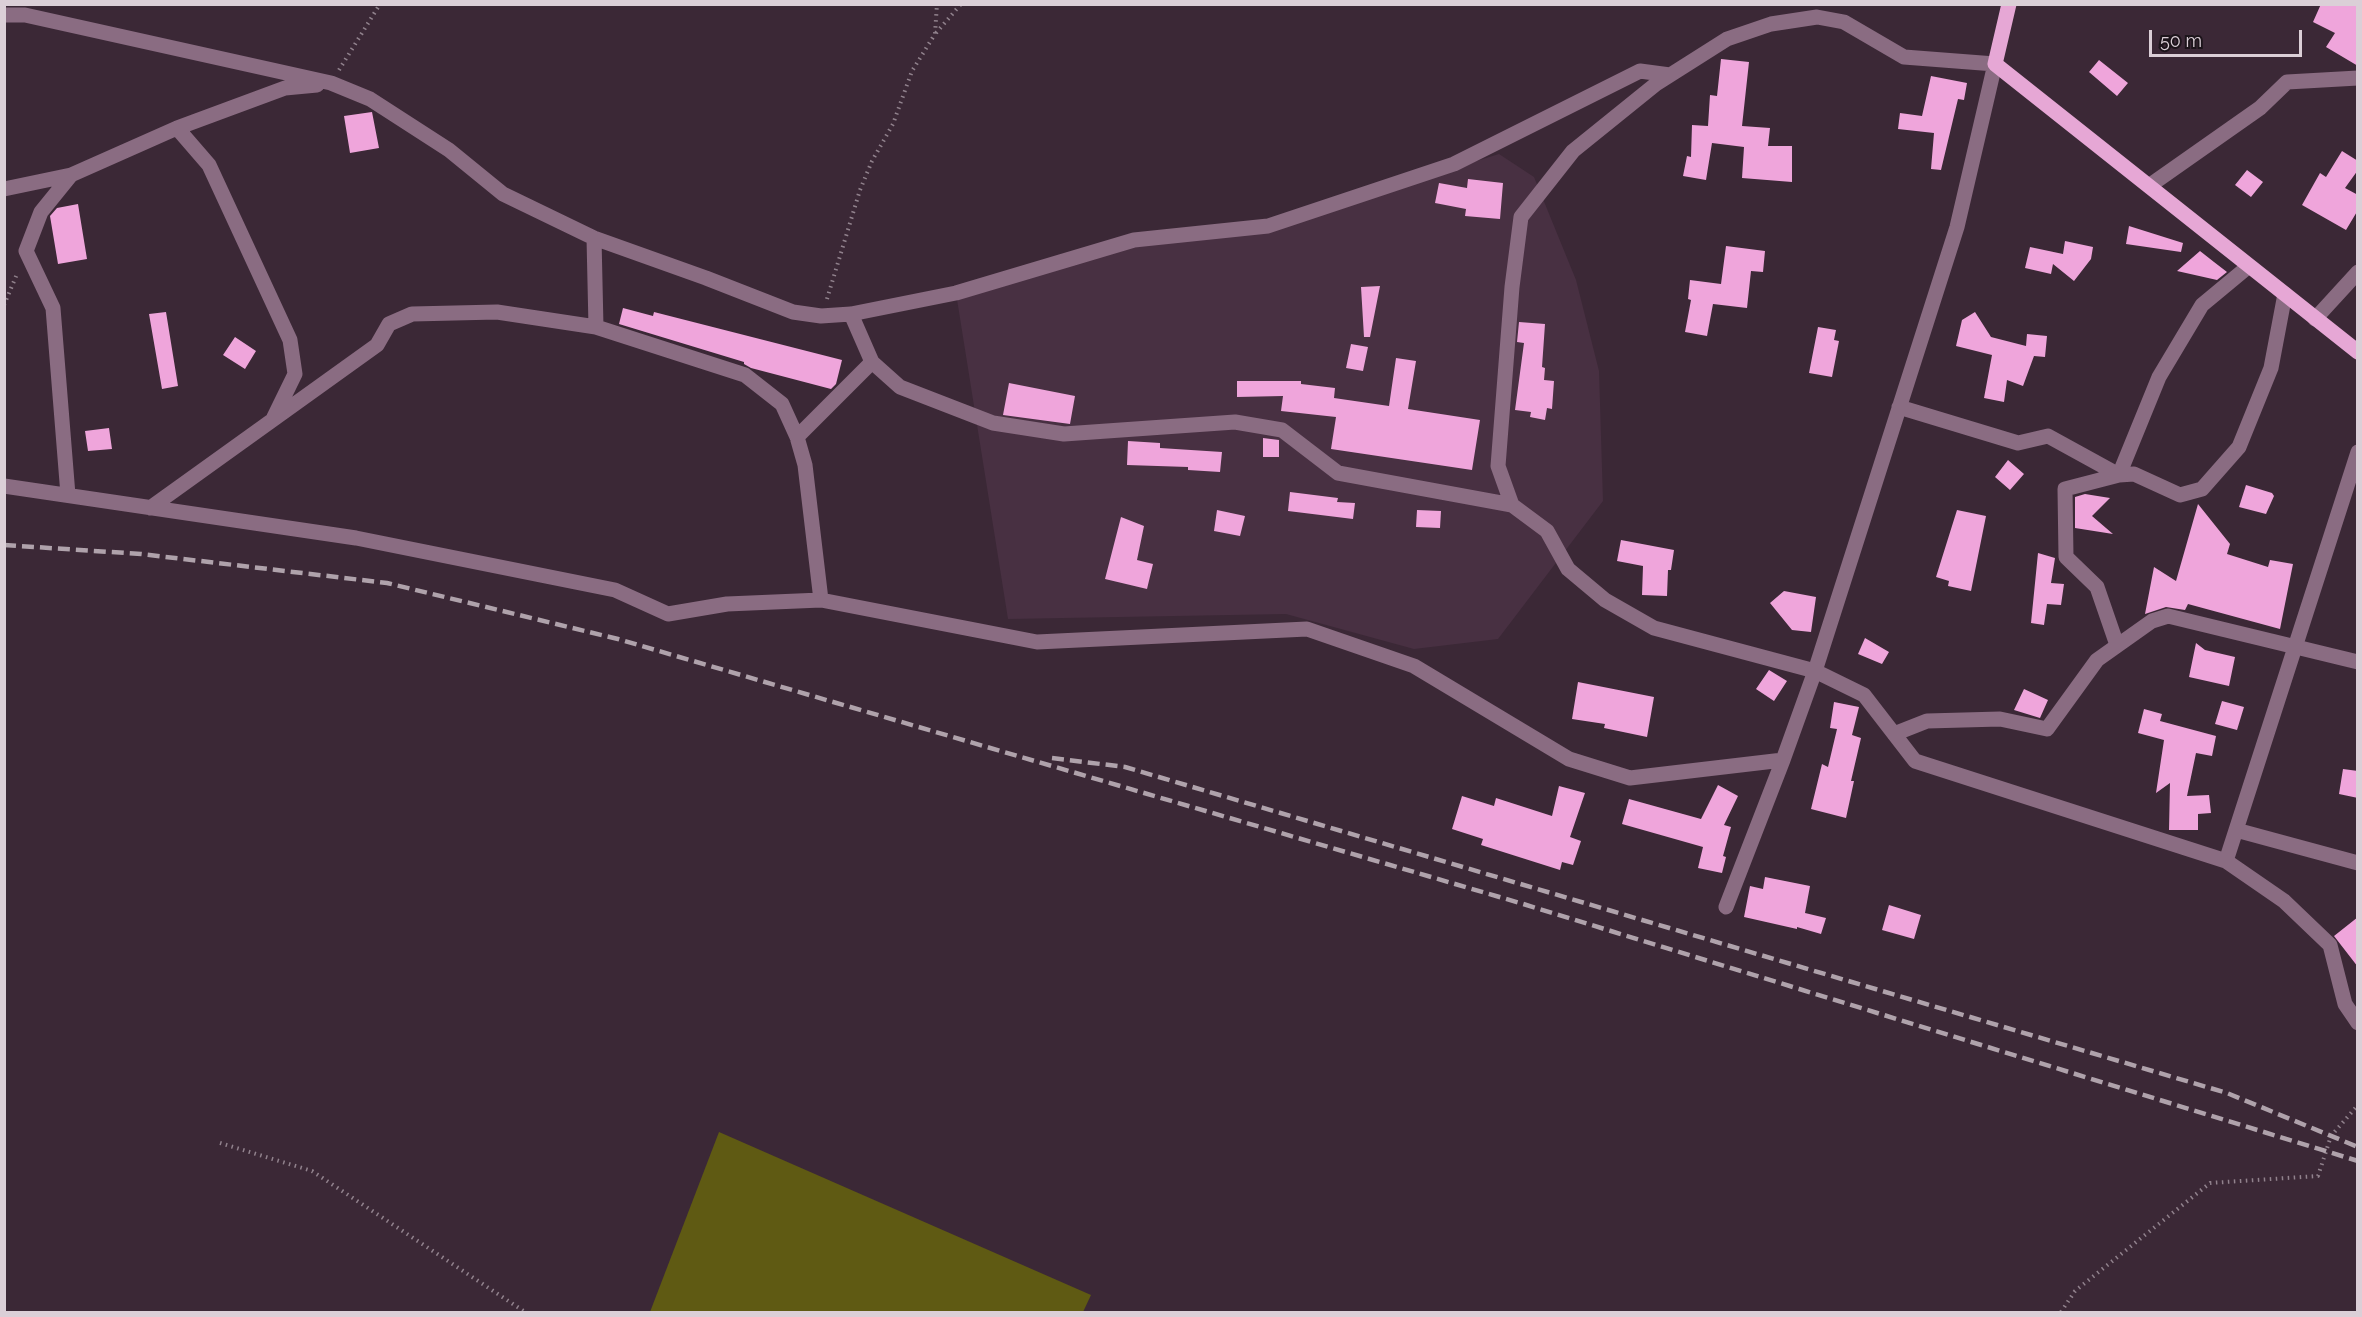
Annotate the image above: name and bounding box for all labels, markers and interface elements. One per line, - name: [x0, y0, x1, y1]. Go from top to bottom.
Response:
- scale bar: [2152, 18, 2305, 56]
- text: 50 m: [2160, 30, 2202, 51]

